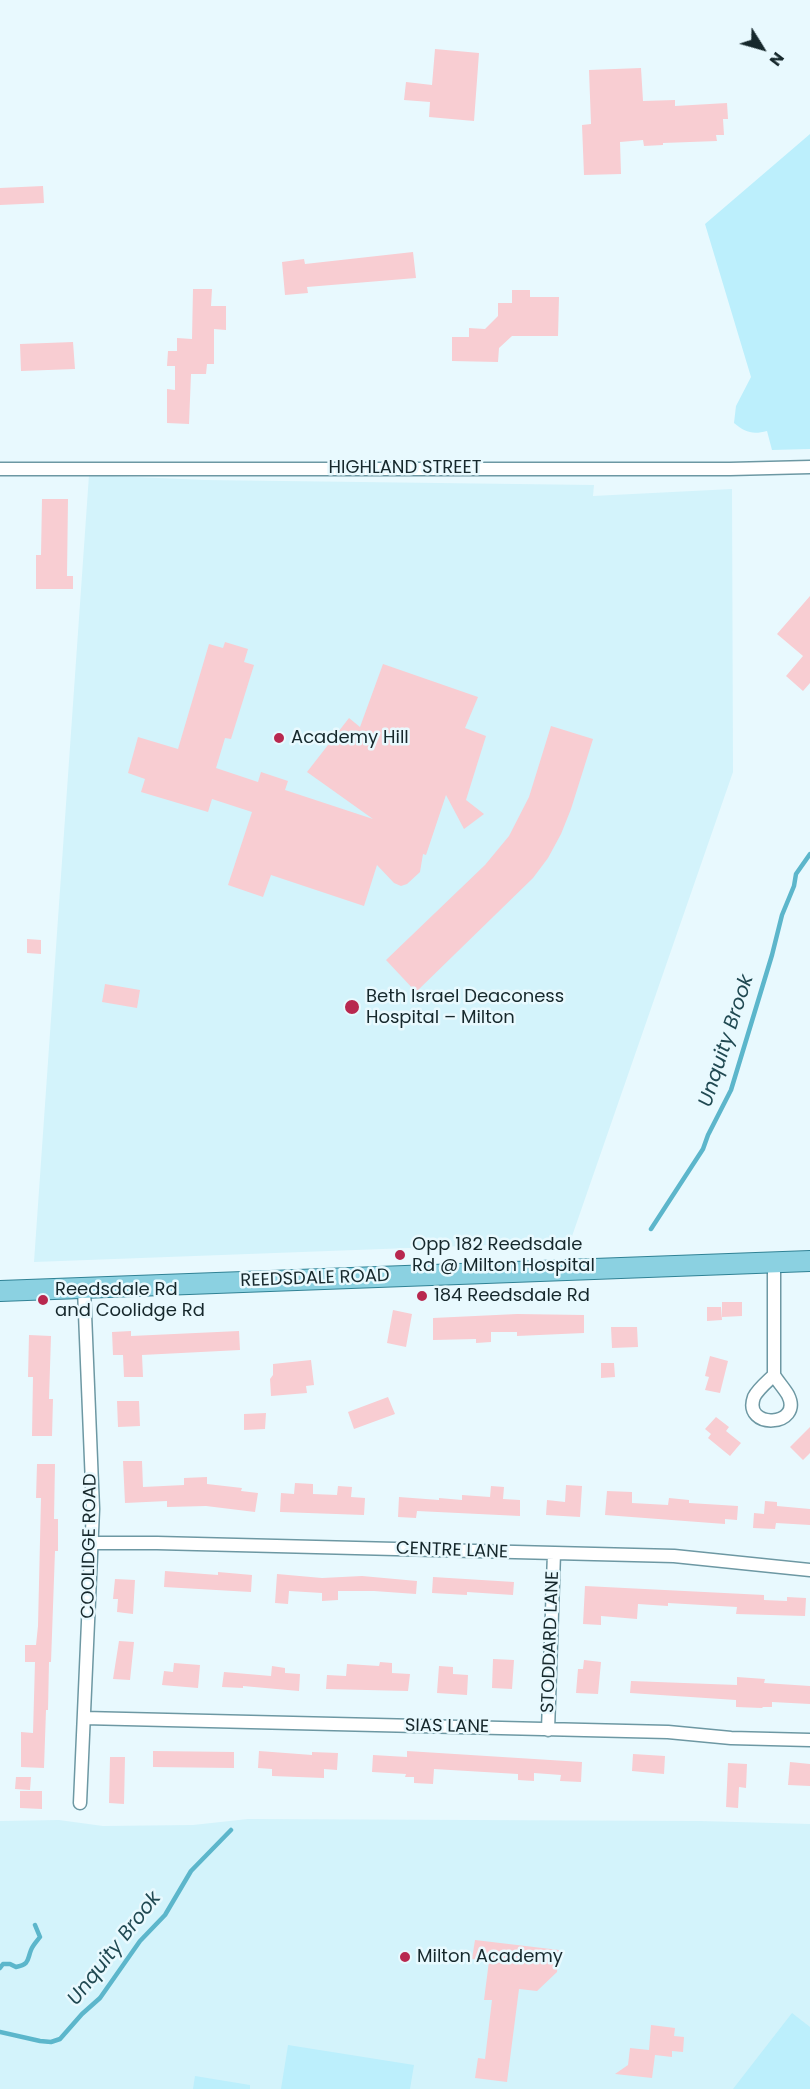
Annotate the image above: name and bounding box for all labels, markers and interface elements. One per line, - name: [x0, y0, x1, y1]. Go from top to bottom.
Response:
- north arrow: [732, 18, 792, 78]
- text: N: [764, 47, 790, 71]
- street label: HIGHLAND STREET: [329, 457, 481, 479]
- place label: Academy Hill: [291, 727, 409, 749]
- marker: Academy Hill: [272, 731, 286, 745]
- water label: Unquity Brook: [694, 972, 760, 1110]
- place label: Beth Israel Deaconess Hospital – Milton: [366, 986, 564, 1028]
- marker: Beth Israel Deaconess Hospital – Milton: [343, 998, 361, 1016]
- place label: Opp 182 Reedsdale Rd @ Milton Hospital: [412, 1234, 595, 1276]
- marker: Opp 182 Reedsdale Rd @ Milton Hospital: [393, 1248, 407, 1262]
- street label: REEDSDALE ROAD: [240, 1266, 390, 1292]
- place label: Reedsdale Rd and Coolidge Rd: [55, 1279, 205, 1322]
- place label: 184 Reedsdale Rd: [434, 1285, 590, 1307]
- marker: 184 Reedsdale Rd: [415, 1289, 429, 1303]
- marker: Reedsdale Rd and Coolidge Rd: [36, 1293, 50, 1307]
- street label: COOLIDGE ROAD: [78, 1473, 102, 1619]
- street label: CENTRE LANE: [396, 1538, 508, 1564]
- street label: STODDARD LANE: [538, 1571, 564, 1713]
- street label: SIAS LANE: [405, 1715, 489, 1739]
- water label: Unquity Brook: [63, 1887, 167, 2011]
- place label: Milton Academy: [417, 1946, 563, 1968]
- marker: Milton Academy: [398, 1950, 412, 1964]

